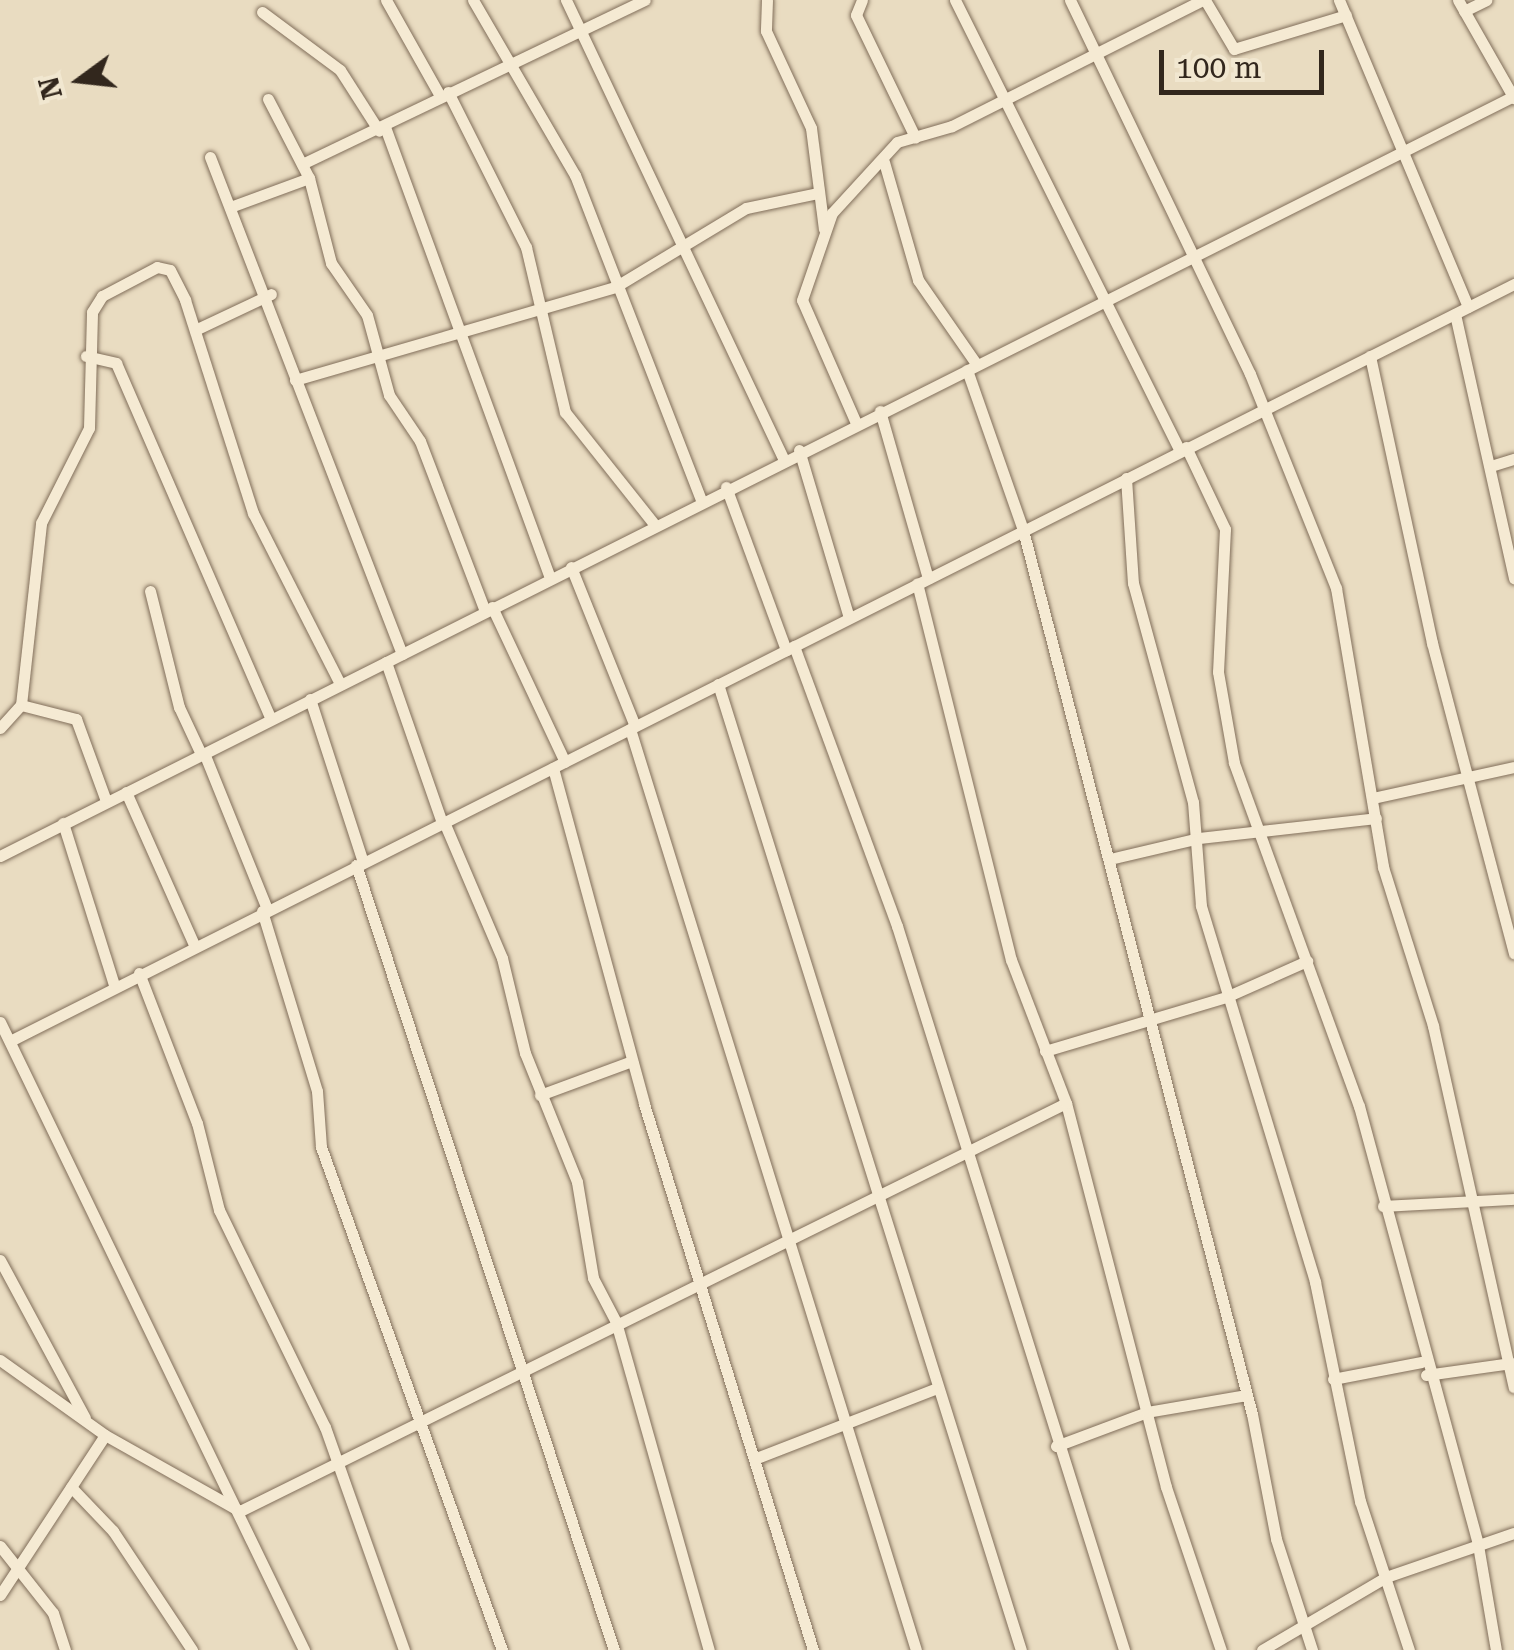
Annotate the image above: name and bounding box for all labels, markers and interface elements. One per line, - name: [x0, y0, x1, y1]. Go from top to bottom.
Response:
- north arrow: [30, 30, 130, 130]
- scale bar: [1164, 30, 1329, 92]
- text: 100 m: [1176, 50, 1261, 85]
- text: N: [32, 73, 69, 103]

